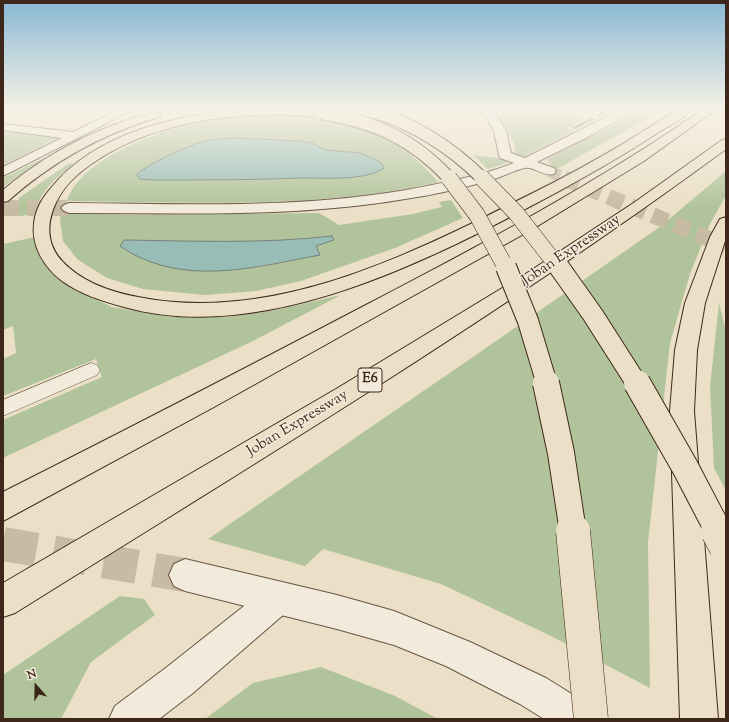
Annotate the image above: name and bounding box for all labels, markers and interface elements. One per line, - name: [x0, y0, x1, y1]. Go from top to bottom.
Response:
- street label: Joban Expressway: [519, 211, 625, 291]
- road number: E6: [358, 368, 382, 392]
- street label: Joban Expressway: [244, 387, 352, 461]
- north arrow: [16, 666, 56, 706]
- text: N: [25, 666, 39, 684]

